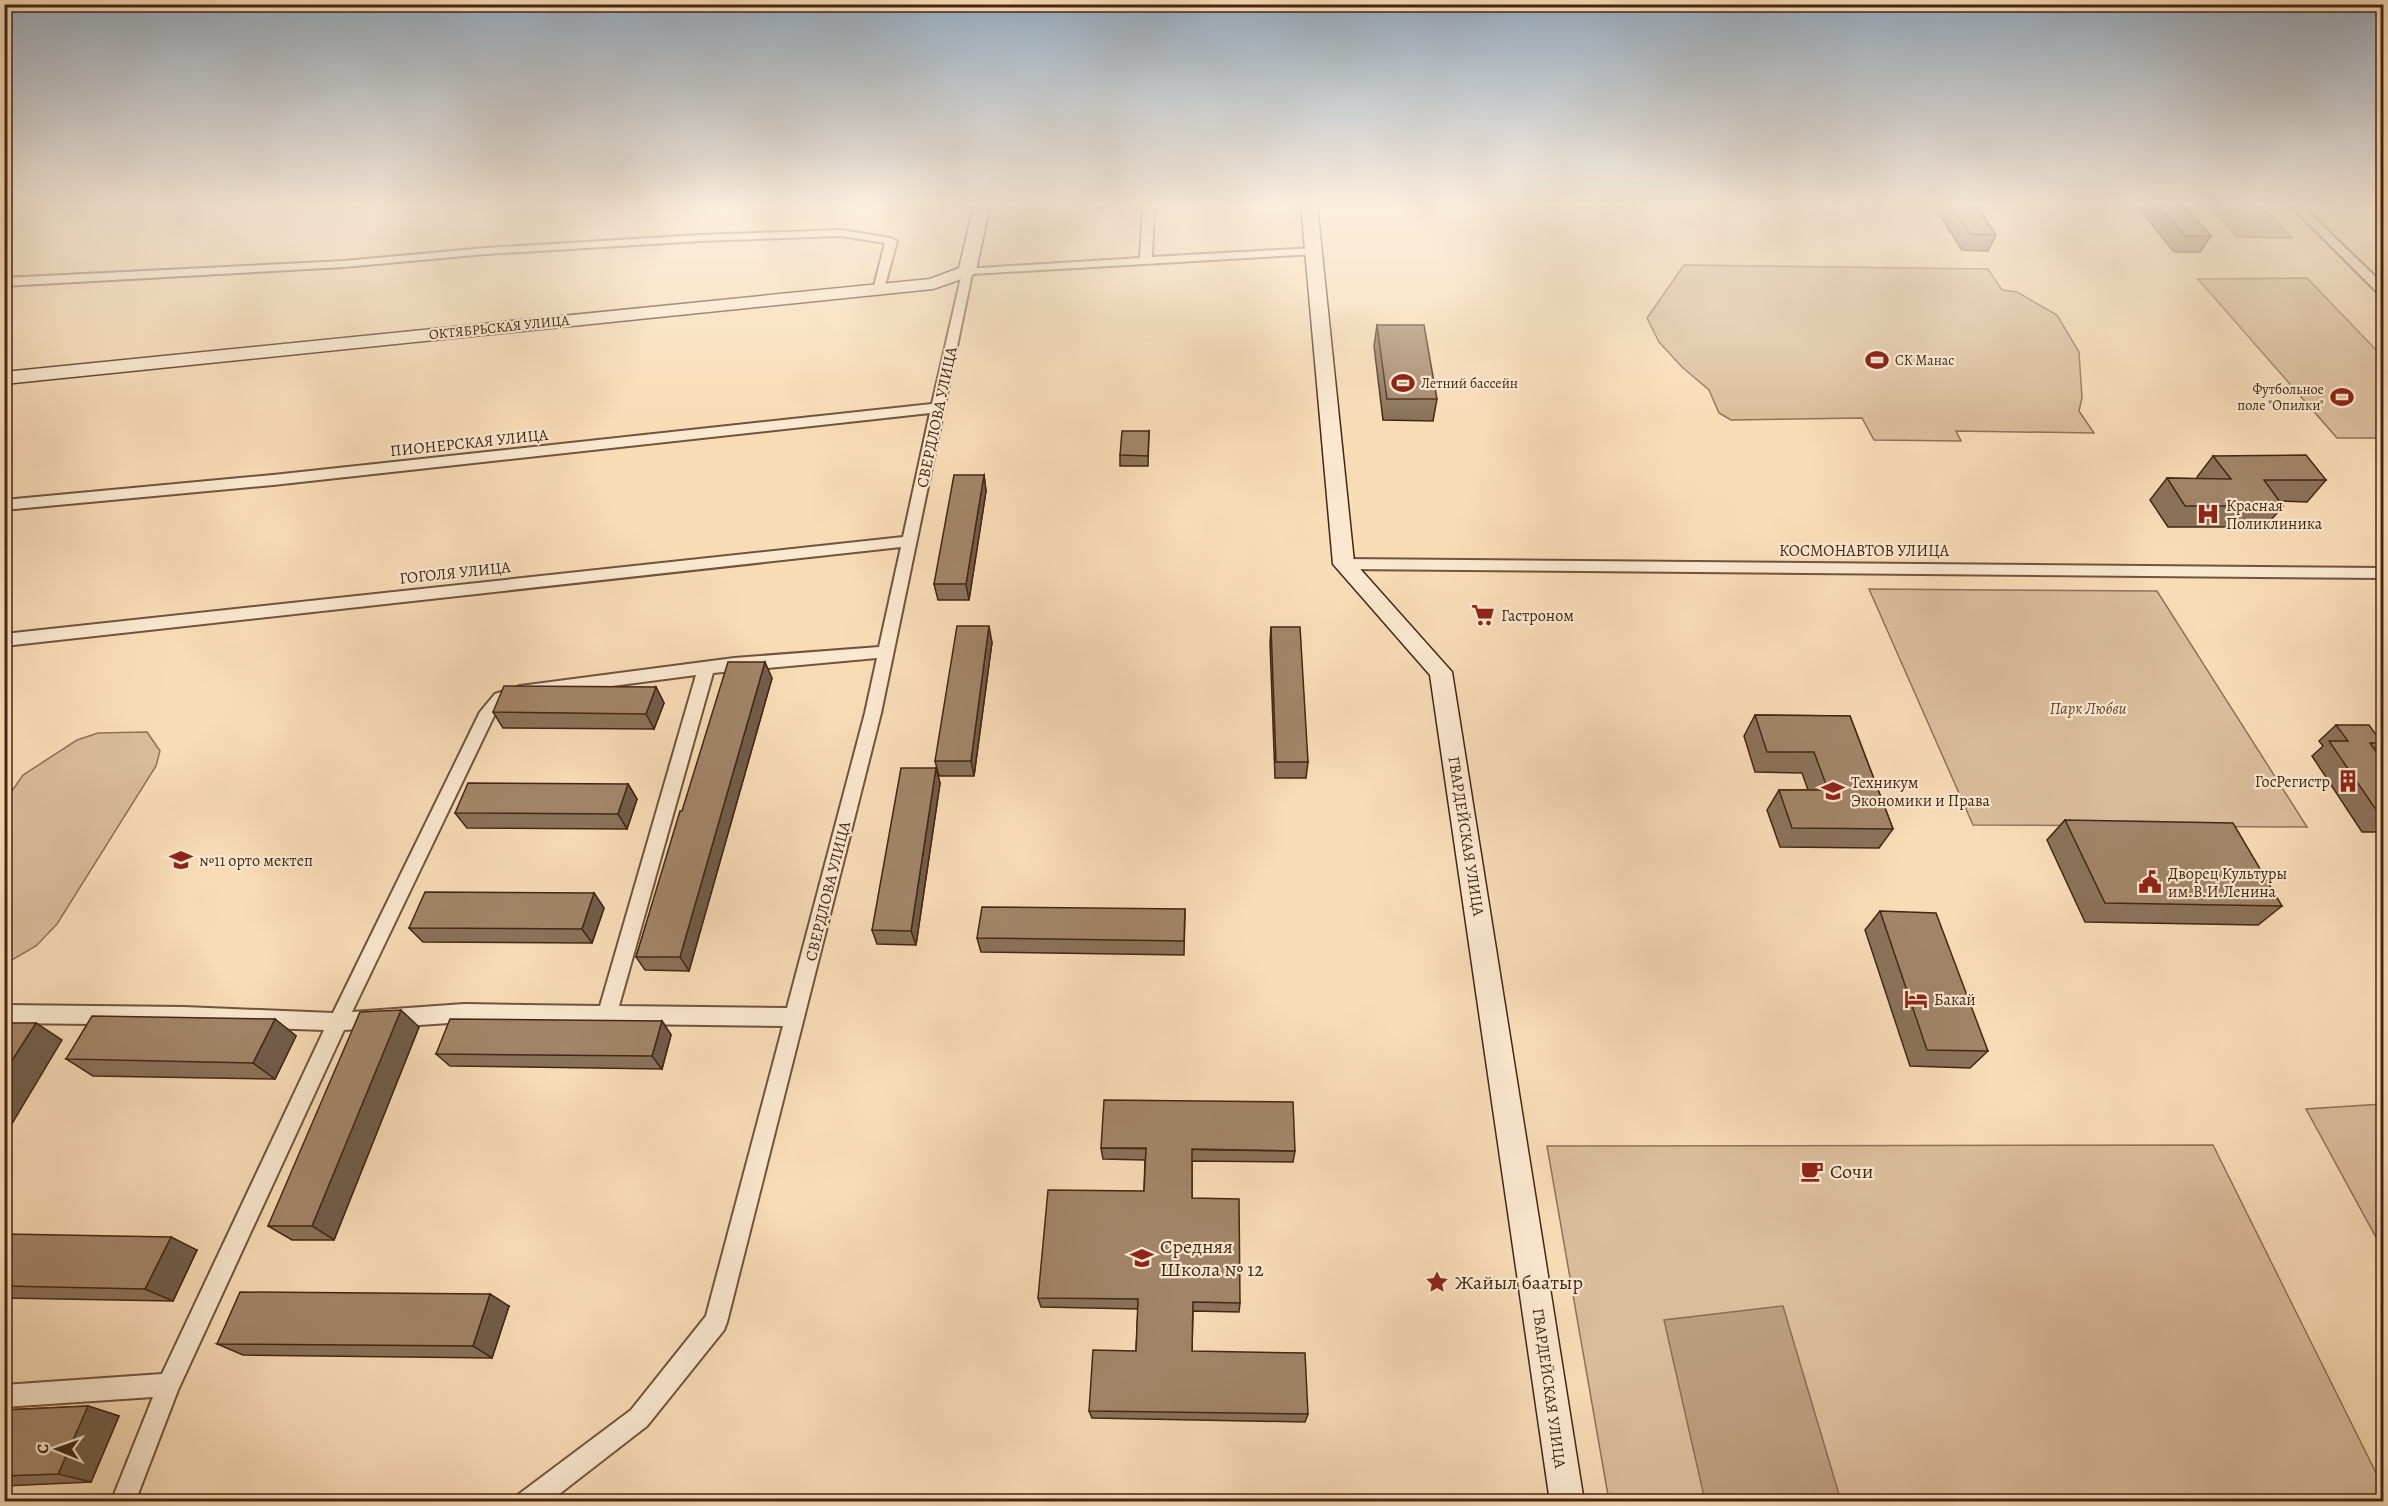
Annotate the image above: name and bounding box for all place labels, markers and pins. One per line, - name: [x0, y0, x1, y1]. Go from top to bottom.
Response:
- sports icon: СК Манас: [1864, 347, 1890, 373]
- place label: СК Манас: [1895, 351, 1954, 370]
- sports icon: Летний бассейн: [1390, 370, 1416, 396]
- place label: Летний бассейн: [1421, 374, 1518, 393]
- place label: Футбольное поле "Опилки": [2237, 380, 2324, 415]
- sports icon: Футбольное поле "Опилки": [2329, 384, 2355, 410]
- place label: Красная Поликлиника: [2226, 495, 2323, 535]
- hospital icon: Красная Поликлиника: [2195, 501, 2221, 527]
- supermarket icon: Гастроном: [1470, 602, 1496, 628]
- place label: Гастроном: [1501, 605, 1574, 627]
- building icon: ГосРегистр: [2335, 768, 2361, 794]
- place label: ГосРегистр: [2255, 771, 2330, 793]
- place label: Техникум Экономики и Права: [1851, 772, 1991, 812]
- school or university icon: Техникум Экономики и Права: [1820, 778, 1846, 804]
- school or university icon: №11 орто мектеп: [168, 847, 194, 873]
- place label: №11 орто мектеп: [199, 850, 313, 872]
- place label: Дворец Культуры им.В.И.Ленина: [2168, 863, 2287, 903]
- public building icon: Дворец Культуры им.В.И.Ленина: [2137, 869, 2163, 895]
- hotel icon: Бакай: [1903, 986, 1929, 1012]
- place label: Бакай: [1934, 989, 1976, 1011]
- cafe icon: Сочи: [1799, 1158, 1825, 1184]
- place label: Сочи: [1830, 1158, 1874, 1185]
- place label: Средняя Школа № 12: [1160, 1233, 1264, 1283]
- school or university icon: Средняя Школа № 12: [1129, 1245, 1155, 1271]
- place icon: Жайыл баатыр: [1424, 1269, 1450, 1295]
- place label: Жайыл баатыр: [1455, 1269, 1583, 1296]

